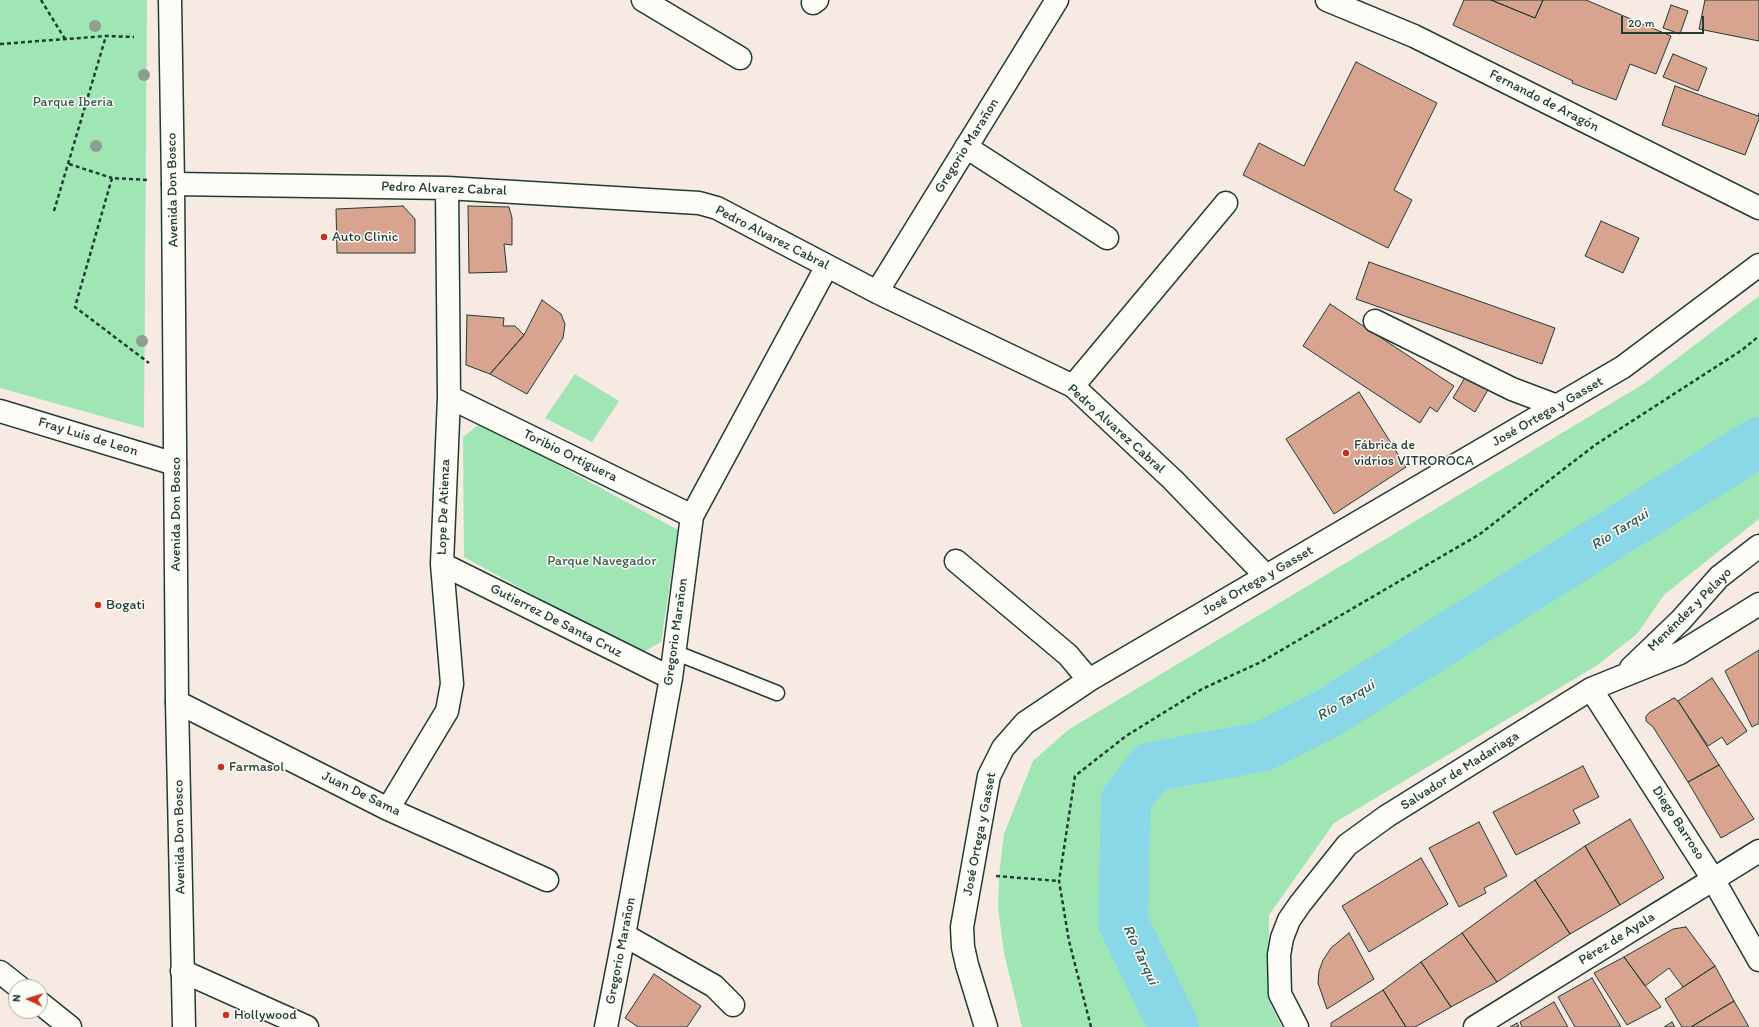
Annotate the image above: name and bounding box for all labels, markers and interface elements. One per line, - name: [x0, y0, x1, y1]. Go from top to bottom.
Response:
- scale bar: [1623, 8, 1706, 34]
- text: 20 m: [1628, 16, 1655, 30]
- street label: Fernando de Aragón: [1486, 66, 1602, 136]
- park label: Parque Iberia: [33, 94, 113, 110]
- street label: Gregorio Marañon: [931, 95, 1003, 197]
- street label: Avenida Don Bosco: [164, 133, 182, 247]
- street label: Pedro Alvarez Cabral: [381, 178, 507, 200]
- street label: Pedro Alvarez Cabral: [712, 202, 832, 274]
- place label: Auto Clinic: [332, 229, 398, 245]
- marker: Auto Clinic: [319, 232, 329, 242]
- street label: José Ortega y Gasset: [1489, 373, 1607, 451]
- street label: Pedro Alvarez Cabral: [1064, 381, 1168, 477]
- street label: Fray Luis de Leon: [36, 414, 140, 460]
- street label: Toribio Ortiguera: [520, 426, 620, 486]
- place label: Fábrica de vidrios VITROROCA: [1354, 437, 1474, 470]
- marker: Fábrica de vidrios VITROROCA: [1341, 448, 1351, 458]
- street label: Avenida Don Bosco: [168, 457, 184, 571]
- street label: Lope De Atienza: [434, 459, 454, 555]
- water label: Río Tarqui: [1588, 505, 1652, 555]
- street label: José Ortega y Gasset: [1199, 542, 1317, 620]
- park label: Parque Navegador: [547, 553, 657, 569]
- street label: Menéndez y Pelayo: [1644, 564, 1736, 656]
- street label: Gregorio Marañon: [660, 577, 692, 687]
- street label: Gutierrez De Santa Cruz: [487, 580, 625, 662]
- place label: Bogati: [106, 597, 145, 613]
- marker: Bogati: [93, 600, 103, 610]
- water label: Río Tarqui: [1314, 677, 1378, 725]
- street label: Salvador de Madariaga: [1398, 728, 1522, 814]
- place label: Farmasol: [229, 759, 284, 775]
- marker: Farmasol: [216, 762, 226, 772]
- street label: Juan De Sama: [319, 768, 403, 820]
- street label: José Ortega y Gasset: [960, 771, 1000, 897]
- street label: Avenida Don Bosco: [171, 780, 189, 894]
- street label: Diego Barroso: [1648, 783, 1708, 863]
- street label: Gregorio Marañon: [602, 896, 640, 1006]
- street label: Pérez de Ayala: [1576, 909, 1658, 969]
- water label: Río Tarqui: [1118, 922, 1162, 988]
- north arrow: [8, 979, 48, 1019]
- text: N: [10, 994, 23, 1002]
- place label: Hollywood: [234, 1007, 297, 1023]
- marker: Hollywood: [221, 1010, 231, 1020]

